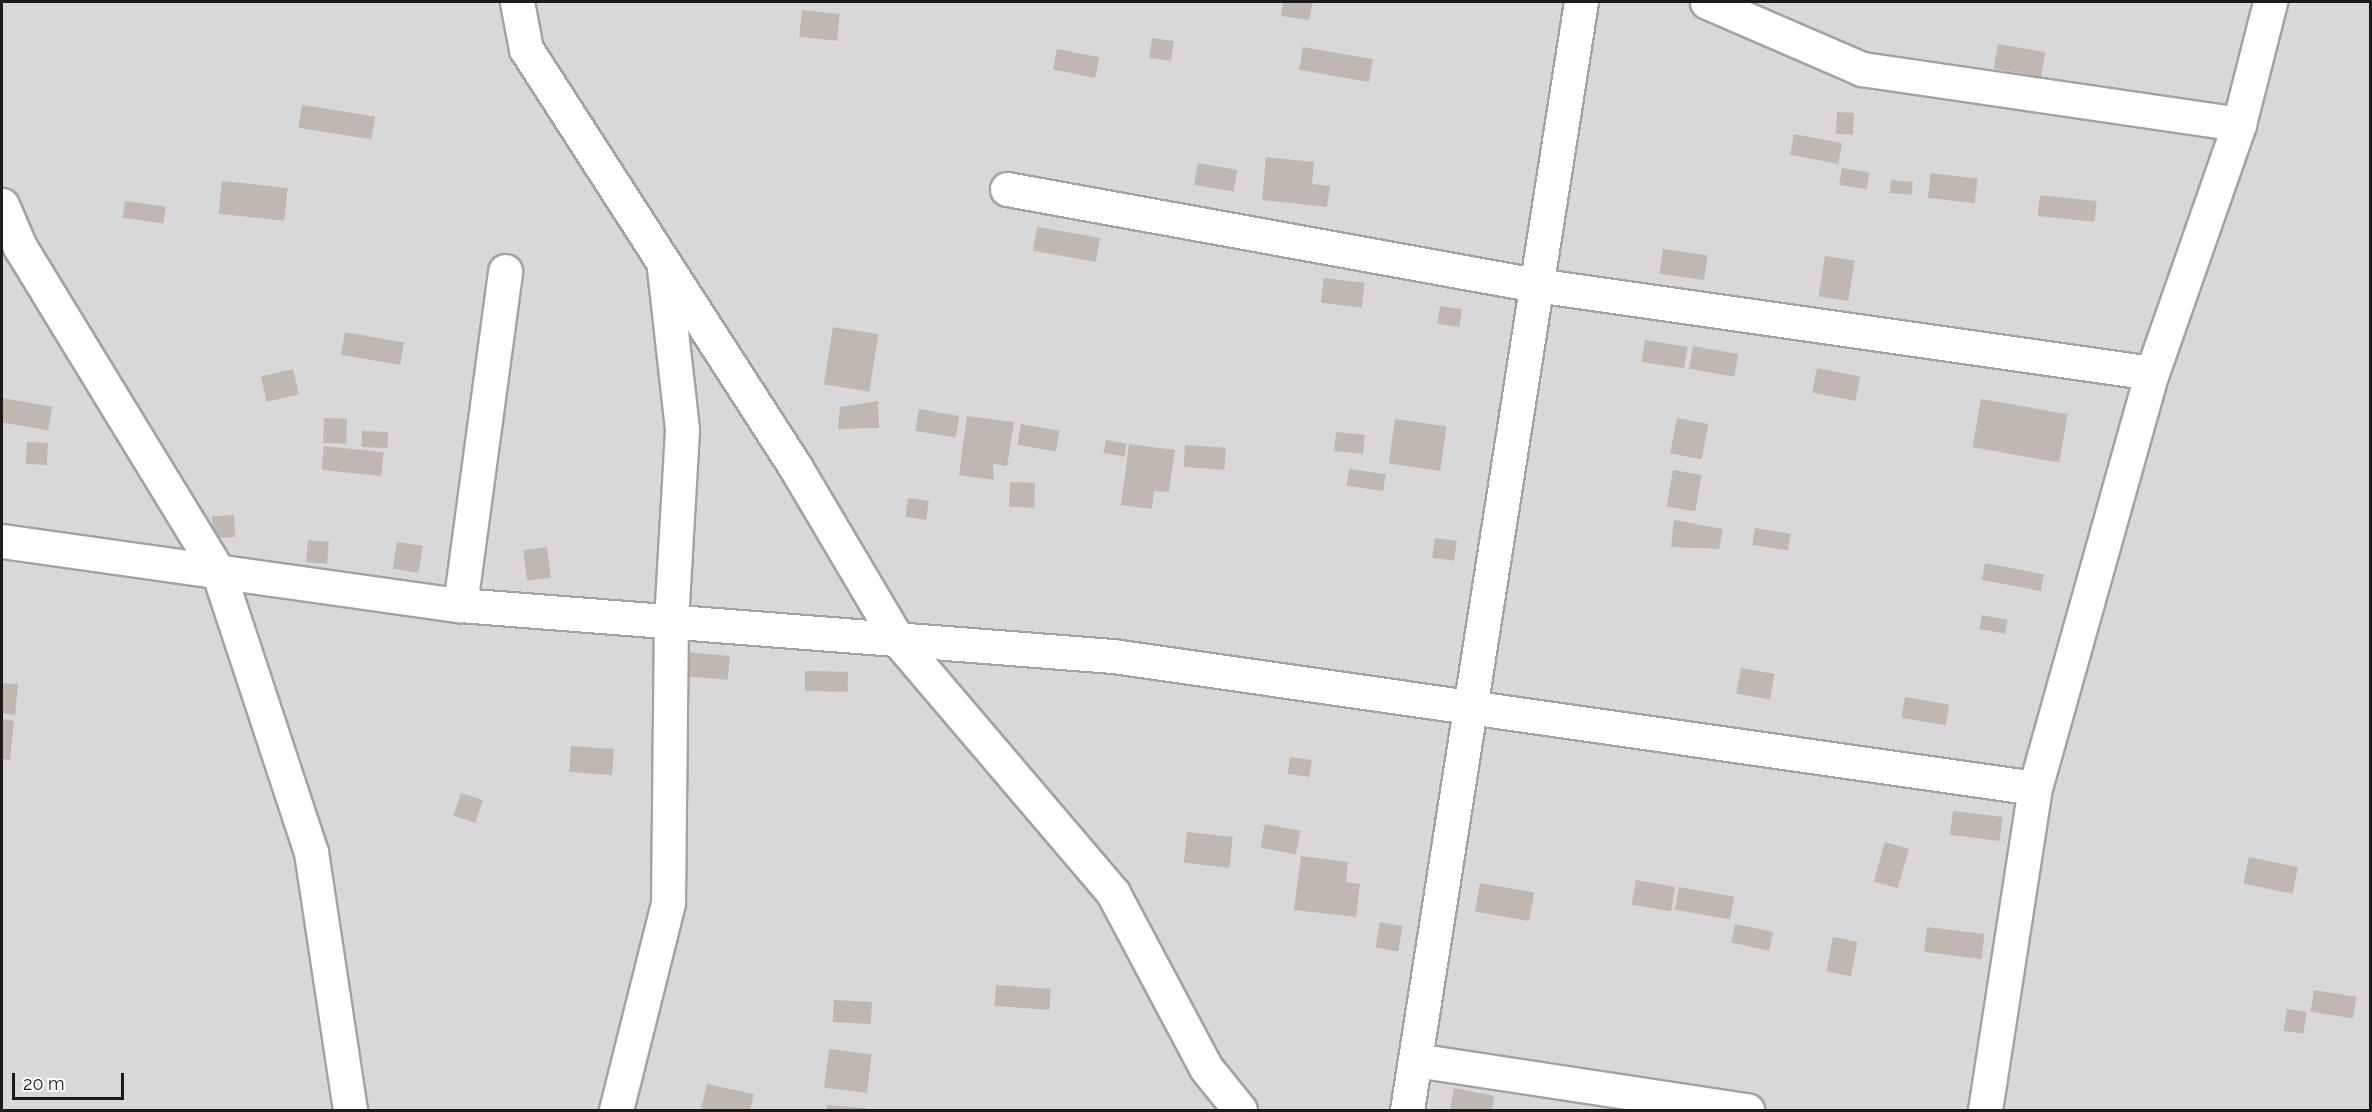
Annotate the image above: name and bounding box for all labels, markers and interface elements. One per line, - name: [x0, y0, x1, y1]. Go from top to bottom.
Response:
- scale bar: [15, 1061, 128, 1099]
- text: 20 m: [23, 1073, 65, 1094]

